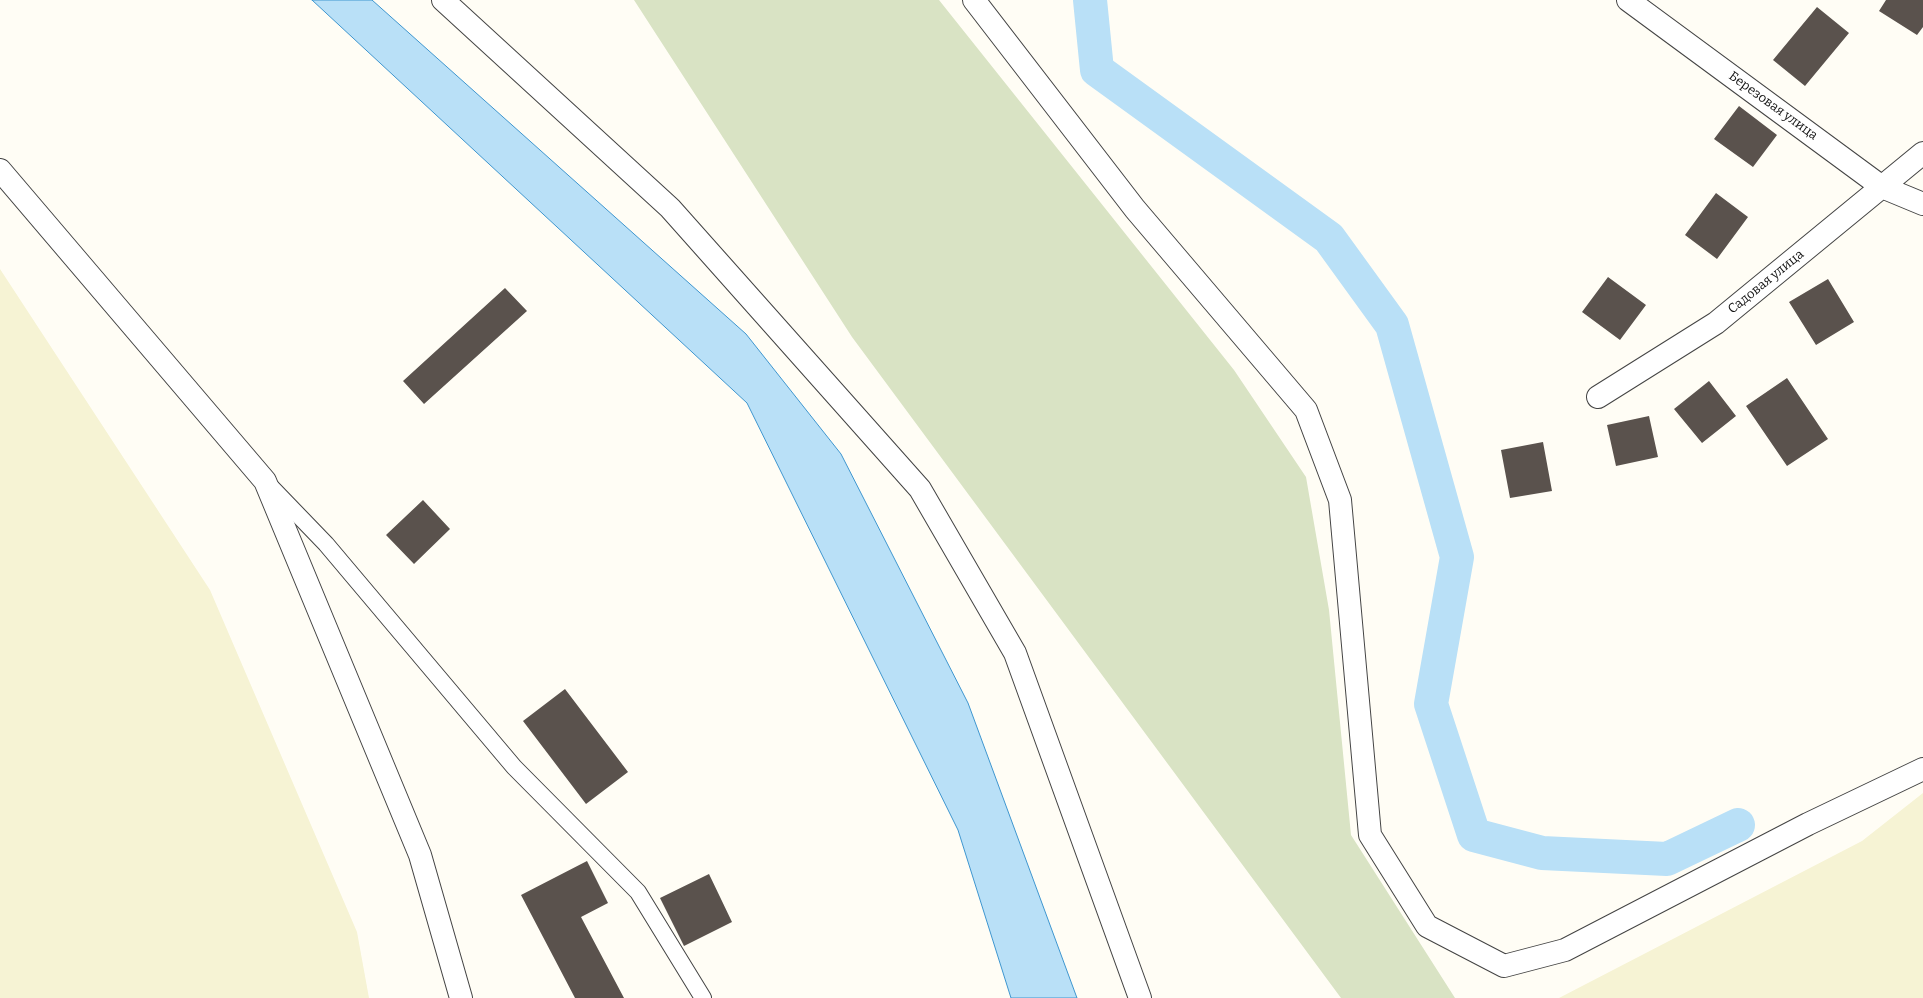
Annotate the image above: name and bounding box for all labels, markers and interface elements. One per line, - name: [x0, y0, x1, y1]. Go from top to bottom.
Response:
- street label: Березовая улица: [1725, 68, 1821, 144]
- street label: Садовая улица: [1725, 247, 1807, 317]

